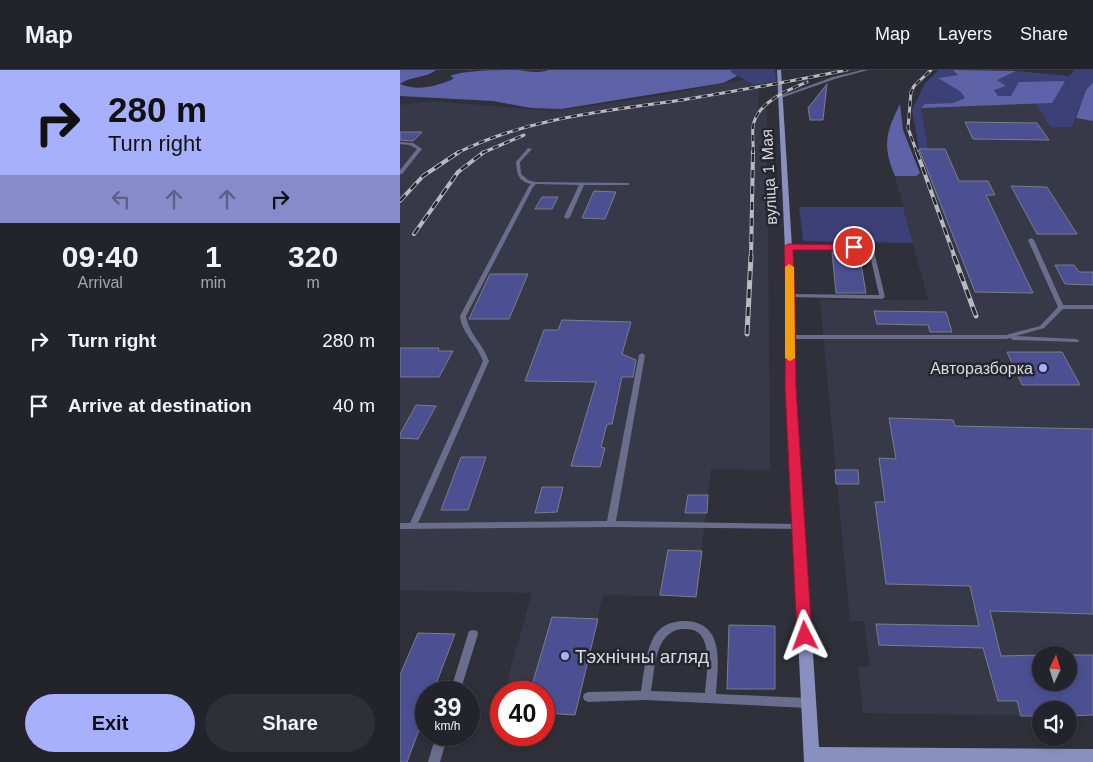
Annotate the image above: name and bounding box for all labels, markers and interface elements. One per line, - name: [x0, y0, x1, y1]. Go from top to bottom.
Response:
- text: Map: [25, 21, 73, 48]
- text: Map: [875, 24, 910, 44]
- text: Layers: [938, 24, 992, 44]
- text: Share: [1020, 24, 1068, 44]
- icon: right: [25, 90, 90, 155]
- text: 280 m: [108, 90, 207, 129]
- street label: вуліца 1 Мая: [758, 129, 780, 225]
- text: Turn right: [108, 131, 201, 156]
- icon: left: [107, 185, 135, 213]
- icon: ahead: [160, 185, 188, 213]
- icon: ahead: [213, 185, 241, 213]
- icon: right: [266, 185, 294, 213]
- pin: [833, 226, 875, 268]
- icon: arrive: [840, 233, 868, 261]
- text: 09:40: [62, 240, 139, 273]
- text: 1: [205, 240, 222, 273]
- text: 320: [288, 240, 338, 273]
- text: Arrival: [78, 274, 123, 291]
- text: min: [200, 274, 226, 291]
- text: m: [306, 274, 320, 291]
- icon: right: [25, 327, 53, 355]
- text: Turn right: [68, 330, 156, 351]
- text: 280 m: [322, 330, 375, 351]
- place label: Авторазборка: [930, 360, 1033, 377]
- marker: Авторазборка: [1037, 362, 1049, 374]
- icon: arrive: [25, 392, 53, 420]
- text: Arrive at destination: [68, 395, 252, 416]
- text: 40 m: [333, 395, 375, 416]
- position arrow: [778, 609, 830, 661]
- place label: Тэхнічны агляд: [575, 646, 709, 667]
- north arrow: [1032, 646, 1078, 691]
- map controls: [1032, 646, 1077, 746]
- marker: Тэхнічны агляд: [559, 650, 571, 662]
- speed limit sign: 40: [490, 681, 555, 746]
- text: 39: [434, 693, 461, 721]
- button: Exit: [25, 694, 195, 752]
- button: Share: [205, 694, 375, 752]
- button: sound: [1032, 701, 1077, 746]
- text: km/h: [434, 719, 461, 733]

